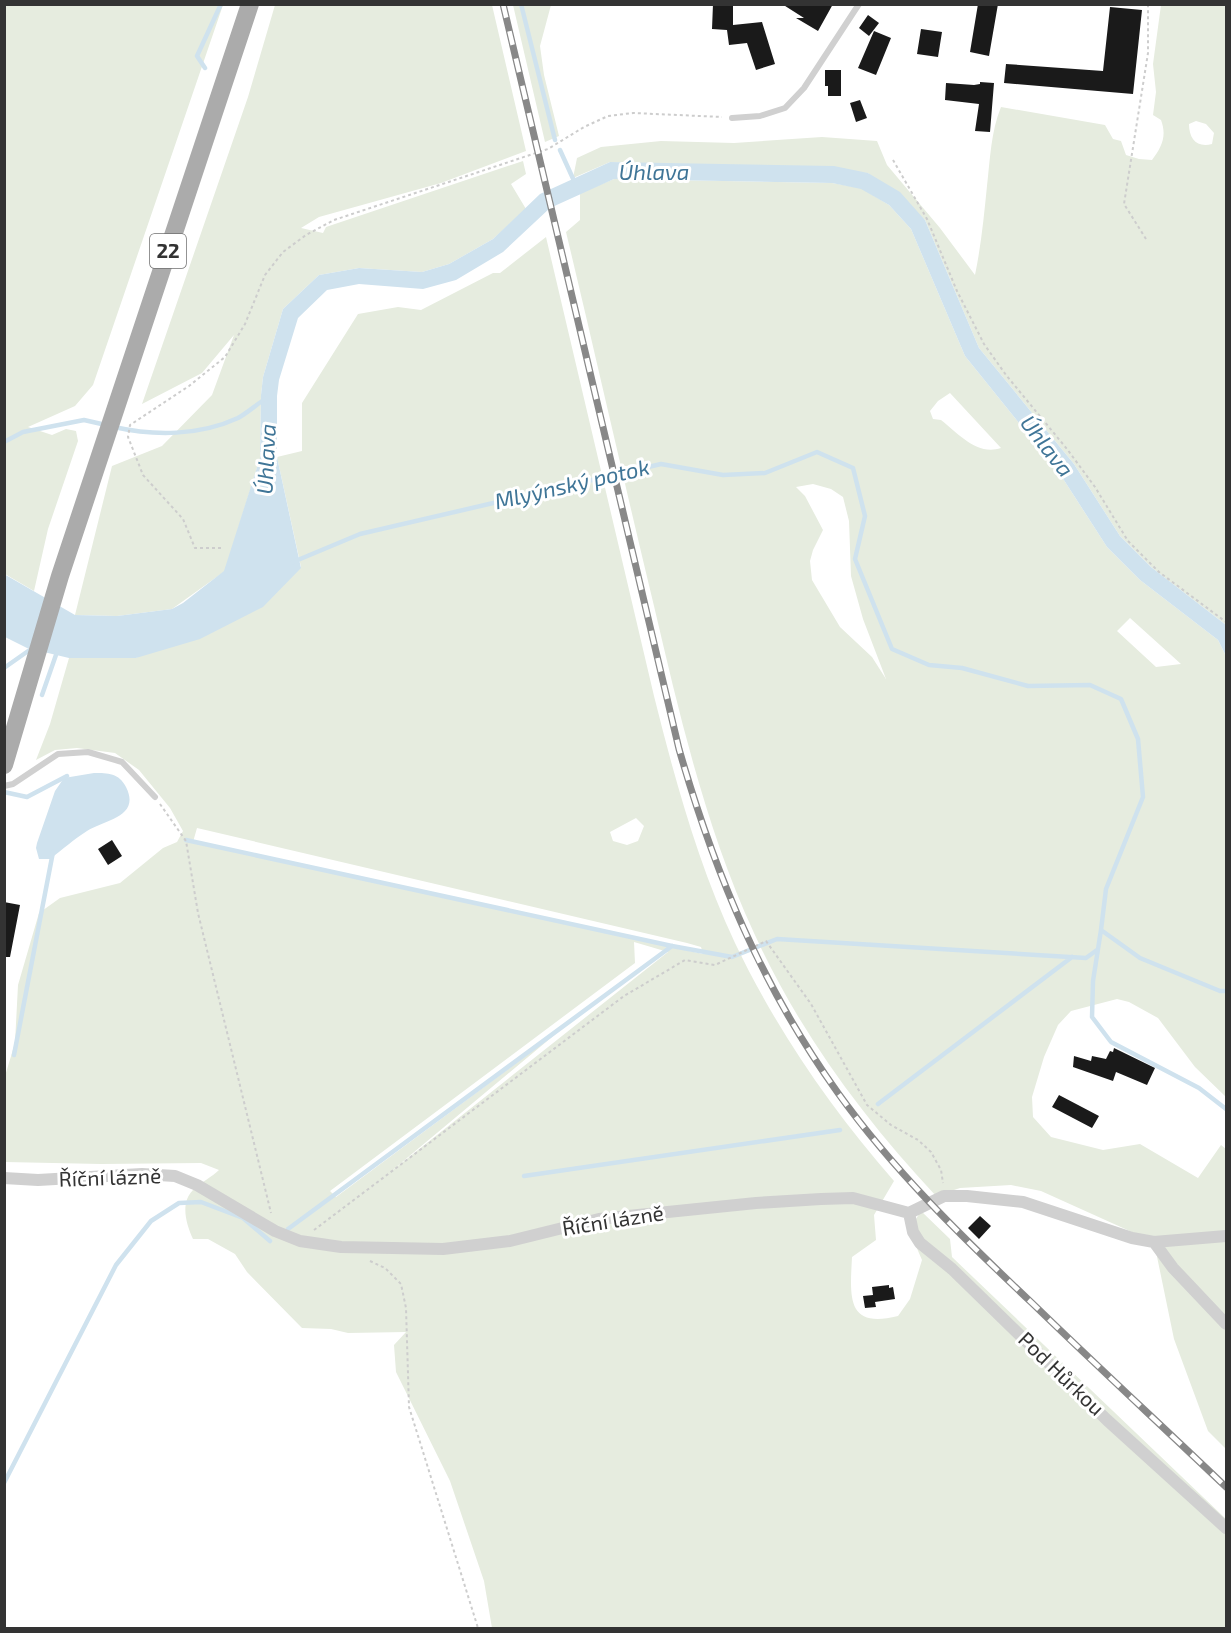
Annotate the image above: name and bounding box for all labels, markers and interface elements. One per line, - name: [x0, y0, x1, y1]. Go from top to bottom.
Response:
- water label: Úhlava: [619, 158, 689, 184]
- road number: 22: [150, 234, 186, 268]
- water label: Úhlava: [1016, 410, 1080, 481]
- water label: Úhlava: [250, 423, 280, 495]
- water label: Mlyýnský potok: [492, 453, 652, 514]
- street label: Říční lázně: [58, 1162, 162, 1191]
- street label: Říční lázně: [560, 1199, 665, 1240]
- street label: Pod Hůrkou: [1014, 1326, 1110, 1420]

